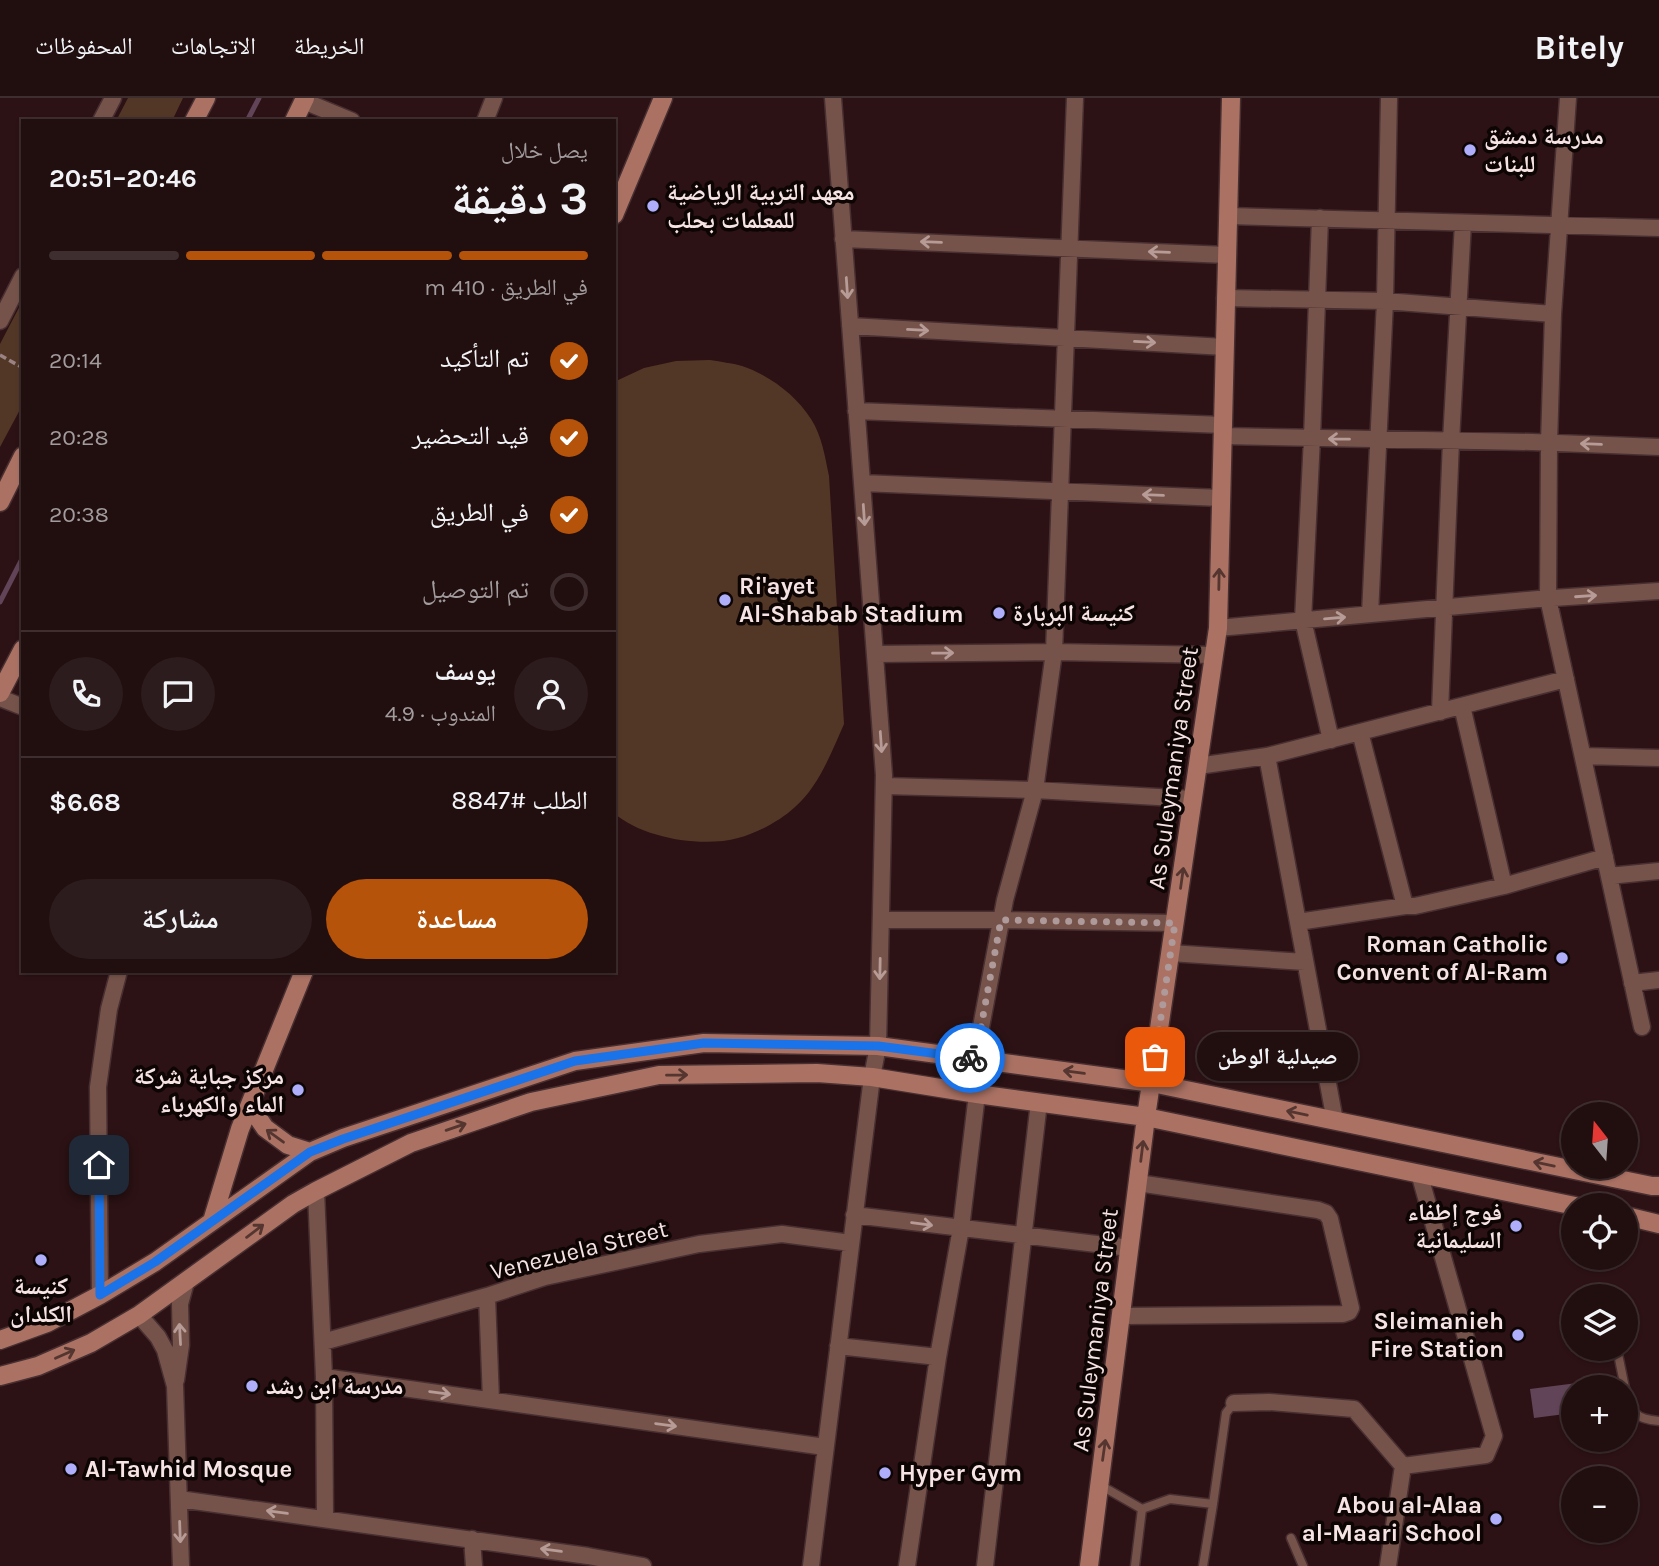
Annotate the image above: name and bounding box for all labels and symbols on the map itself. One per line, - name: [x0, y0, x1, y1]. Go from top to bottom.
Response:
- place label: مدرسة دمشق للبنات: [1484, 122, 1604, 178]
- marker: مدرسة دمشق للبنات: [1462, 142, 1478, 158]
- place label: معهد التربية الرياضية للمعلمات بحلب: [667, 178, 855, 234]
- marker: معهد التربية الرياضية للمعلمات بحلب: [645, 198, 661, 214]
- one-way arrow: [920, 236, 943, 249]
- one-way arrow: [1147, 245, 1170, 258]
- one-way arrow: [841, 276, 854, 299]
- one-way arrow: [906, 323, 929, 336]
- one-way arrow: [1133, 336, 1156, 349]
- one-way arrow: [1328, 432, 1351, 445]
- one-way arrow: [1580, 438, 1603, 451]
- one-way arrow: [1142, 489, 1165, 502]
- one-way arrow: [858, 503, 871, 526]
- one-way arrow: [1212, 568, 1226, 591]
- place label: Ri'ayet Al-Shabab Stadium: [739, 572, 963, 628]
- one-way arrow: [1574, 589, 1597, 602]
- marker: Ri'ayet Al-Shabab Stadium: [717, 592, 733, 608]
- place label: كنيسة البربارة: [1013, 599, 1135, 627]
- marker: كنيسة البربارة: [991, 605, 1007, 621]
- one-way arrow: [1323, 611, 1346, 624]
- street label: As Suleymaniya Street: [1142, 645, 1204, 891]
- one-way arrow: [931, 647, 954, 660]
- one-way arrow: [875, 730, 888, 753]
- one-way arrow: [1175, 867, 1188, 889]
- place label: Roman Catholic Convent of Al-Ram: [1337, 930, 1548, 986]
- marker: Roman Catholic Convent of Al-Ram: [1554, 950, 1570, 966]
- one-way arrow: [873, 958, 887, 981]
- courier: [935, 1023, 1005, 1093]
- pin: [1125, 1027, 1185, 1087]
- callout: صيدلية الوطن: [1197, 1032, 1358, 1082]
- place label: مركز جباية شركة الماء والكهرباء: [134, 1062, 284, 1118]
- one-way arrow: [1063, 1066, 1085, 1079]
- one-way arrow: [665, 1068, 688, 1082]
- marker: مركز جباية شركة الماء والكهرباء: [290, 1082, 306, 1098]
- north arrow: [1561, 1102, 1638, 1180]
- one-way arrow: [1286, 1106, 1309, 1120]
- one-way arrow: [445, 1120, 467, 1132]
- one-way arrow: [266, 1128, 285, 1143]
- pin: [69, 1135, 129, 1195]
- one-way arrow: [1136, 1140, 1149, 1163]
- one-way arrow: [1533, 1157, 1556, 1171]
- place label: فوج إطفاء السليمانية: [1407, 1198, 1502, 1254]
- street label: As Suleymaniya Street: [1066, 1207, 1124, 1453]
- street label: Venezuela Street: [487, 1214, 671, 1286]
- one-way arrow: [910, 1217, 933, 1230]
- marker: فوج إطفاء السليمانية: [1508, 1218, 1524, 1234]
- one-way arrow: [245, 1223, 264, 1238]
- marker: كنيسة الكلدان: [33, 1252, 49, 1268]
- place label: كنيسة الكلدان: [10, 1272, 72, 1328]
- place label: Sleimanieh Fire Station: [1370, 1307, 1504, 1363]
- one-way arrow: [174, 1322, 187, 1345]
- marker: Sleimanieh Fire Station: [1510, 1327, 1526, 1343]
- one-way arrow: [53, 1347, 75, 1360]
- place label: مدرسة ابن رشد: [266, 1372, 403, 1400]
- marker: مدرسة ابن رشد: [244, 1378, 260, 1394]
- one-way arrow: [428, 1387, 451, 1400]
- one-way arrow: [654, 1419, 676, 1432]
- one-way arrow: [1098, 1439, 1111, 1462]
- place label: Al-Tawhid Mosque: [85, 1455, 292, 1483]
- place label: Hyper Gym: [899, 1459, 1022, 1487]
- marker: Al-Tawhid Mosque: [63, 1461, 79, 1477]
- marker: Hyper Gym: [877, 1465, 893, 1481]
- place label: Abou al-Alaa al-Maari School: [1302, 1491, 1482, 1547]
- one-way arrow: [267, 1505, 289, 1518]
- marker: Abou al-Alaa al-Maari School: [1488, 1511, 1504, 1527]
- one-way arrow: [173, 1521, 186, 1544]
- one-way arrow: [540, 1544, 563, 1557]

